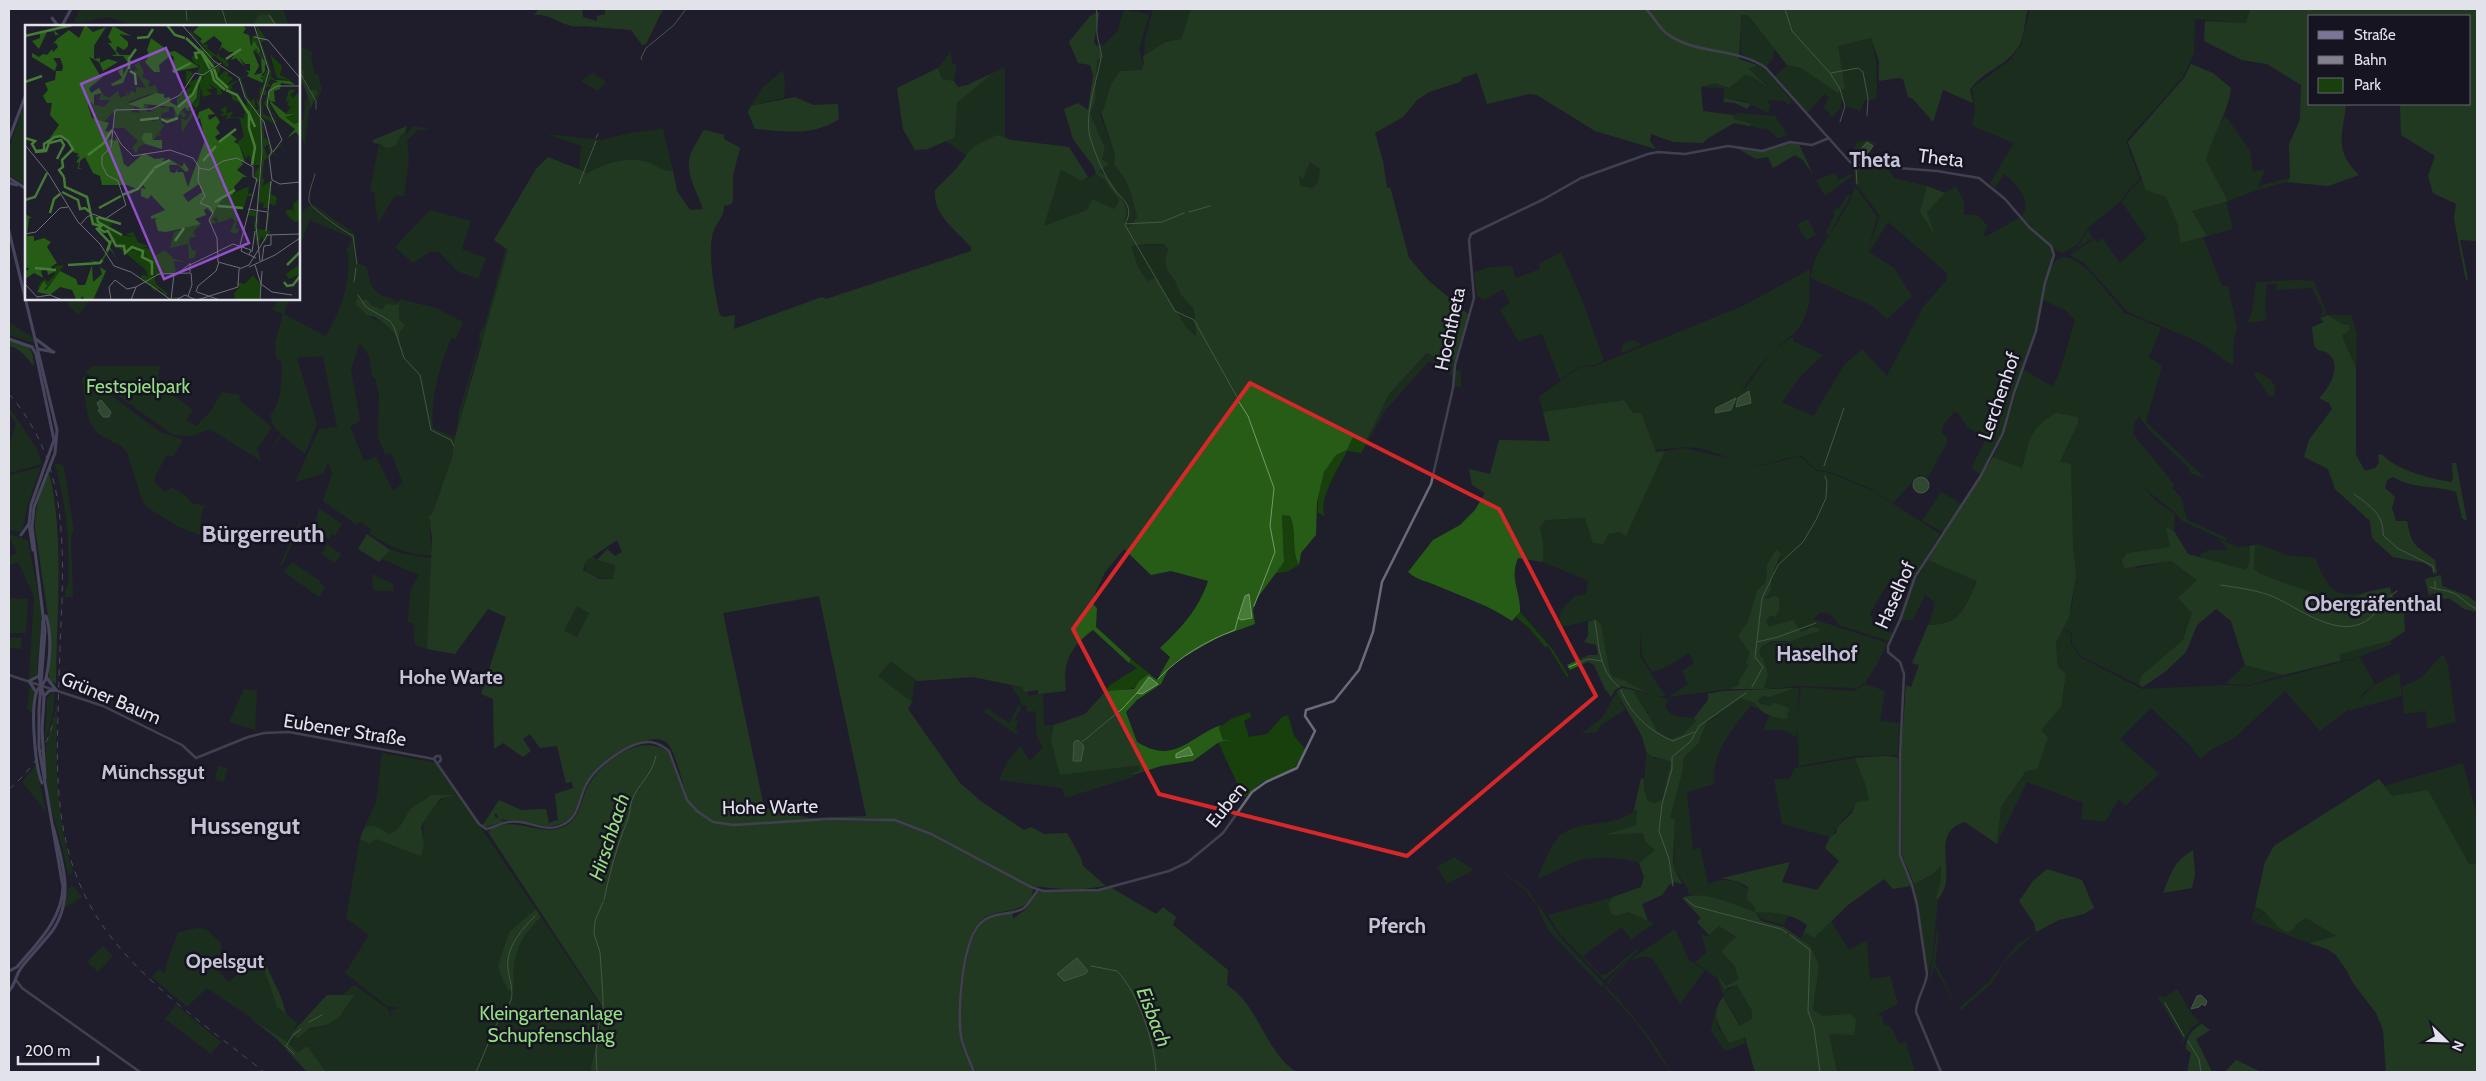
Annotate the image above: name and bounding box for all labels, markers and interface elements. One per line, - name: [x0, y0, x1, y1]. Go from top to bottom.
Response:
- legend: [2308, 15, 2471, 105]
- inset map: [25, 25, 300, 300]
- text: Straße: [2354, 26, 2396, 44]
- text: Bahn: [2354, 51, 2387, 69]
- text: Park: [2354, 76, 2381, 94]
- street label: Theta: [1917, 144, 1965, 172]
- district label: Theta: [1849, 147, 1901, 172]
- street label: Hochtheta: [1430, 285, 1470, 373]
- street label: Lerchenhof: [1973, 349, 2025, 443]
- park label: Festspielpark: [86, 375, 190, 398]
- district label: Bürgerreuth: [202, 519, 324, 548]
- street label: Haselhof: [1870, 557, 1920, 632]
- district label: Obergräfenthal: [2304, 591, 2442, 616]
- district label: Haselhof: [1776, 641, 1858, 666]
- district label: Hohe Warte: [399, 665, 503, 689]
- street label: Grüner Baum: [58, 667, 164, 729]
- street label: Eubener Straße: [282, 709, 408, 751]
- district label: Münchssgut: [101, 760, 205, 784]
- street label: Euben: [1201, 778, 1251, 832]
- water label: Hirschbach: [584, 791, 634, 883]
- street label: Hohe Warte: [722, 795, 819, 819]
- district label: Hussengut: [190, 811, 300, 840]
- district label: Pferch: [1368, 913, 1426, 938]
- district label: Opelsgut: [186, 949, 264, 973]
- water label: Eisbach: [1132, 984, 1176, 1050]
- park label: Kleingartenanlage Schupfenschlag: [479, 1002, 623, 1047]
- north arrow: [2421, 1016, 2471, 1066]
- scale bar: [18, 1034, 98, 1066]
- text: N: [2448, 1038, 2468, 1054]
- text: 200 m: [25, 1042, 70, 1060]

